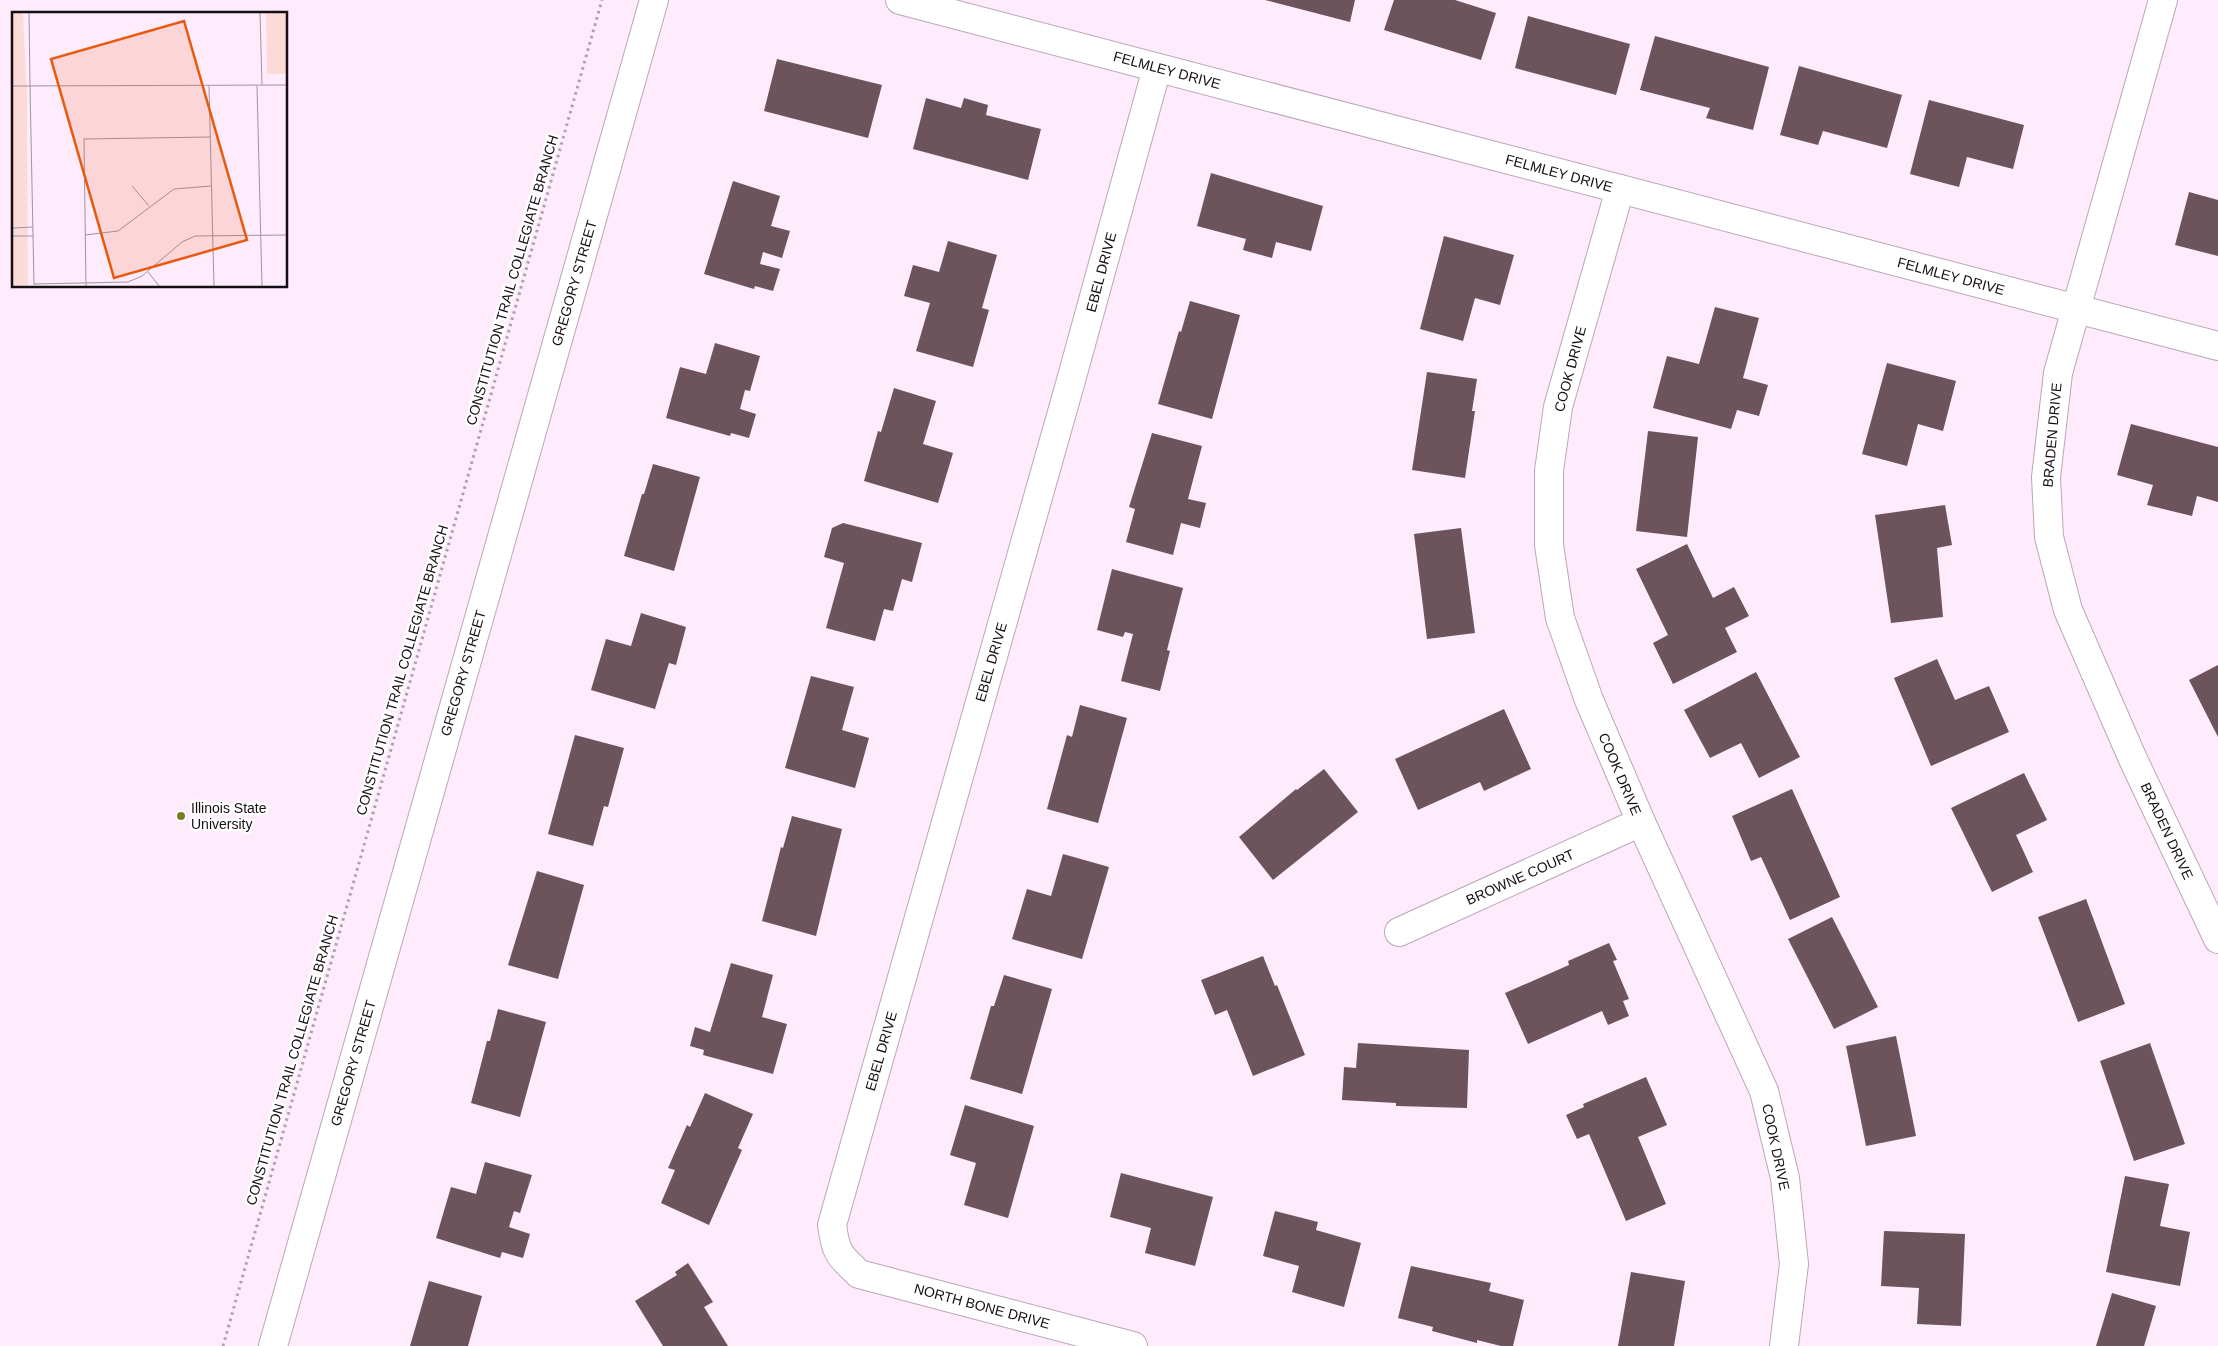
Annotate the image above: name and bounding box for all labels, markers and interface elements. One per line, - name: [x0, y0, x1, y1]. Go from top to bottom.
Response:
- inset map: [12, 12, 288, 288]
- street label: FELMLEY DRIVE: [1112, 48, 1222, 92]
- street label: CONSTITUTION TRAIL COLLEGIATE BRANCH: [463, 133, 561, 427]
- street label: FELMLEY DRIVE: [1504, 151, 1614, 195]
- street label: GREGORY STREET: [548, 218, 600, 348]
- street label: EBEL DRIVE: [1083, 230, 1119, 314]
- street label: FELMLEY DRIVE: [1896, 254, 2006, 298]
- street label: COOK DRIVE: [1551, 324, 1589, 414]
- street label: BRADEN DRIVE: [2039, 382, 2065, 488]
- street label: CONSTITUTION TRAIL COLLEGIATE BRANCH: [353, 523, 451, 817]
- street label: GREGORY STREET: [437, 608, 489, 738]
- street label: EBEL DRIVE: [972, 620, 1010, 704]
- street label: COOK DRIVE: [1595, 730, 1645, 818]
- street label: BRADEN DRIVE: [2138, 780, 2196, 882]
- place label: Illinois State University: [191, 800, 267, 832]
- marker: Illinois State University: [175, 810, 187, 822]
- street label: BROWNE COURT: [1464, 846, 1577, 908]
- street label: CONSTITUTION TRAIL COLLEGIATE BRANCH: [243, 913, 341, 1207]
- street label: GREGORY STREET: [327, 998, 379, 1128]
- street label: EBEL DRIVE: [862, 1009, 900, 1093]
- street label: COOK DRIVE: [1759, 1102, 1793, 1192]
- street label: NORTH BONE DRIVE: [912, 1280, 1052, 1332]

